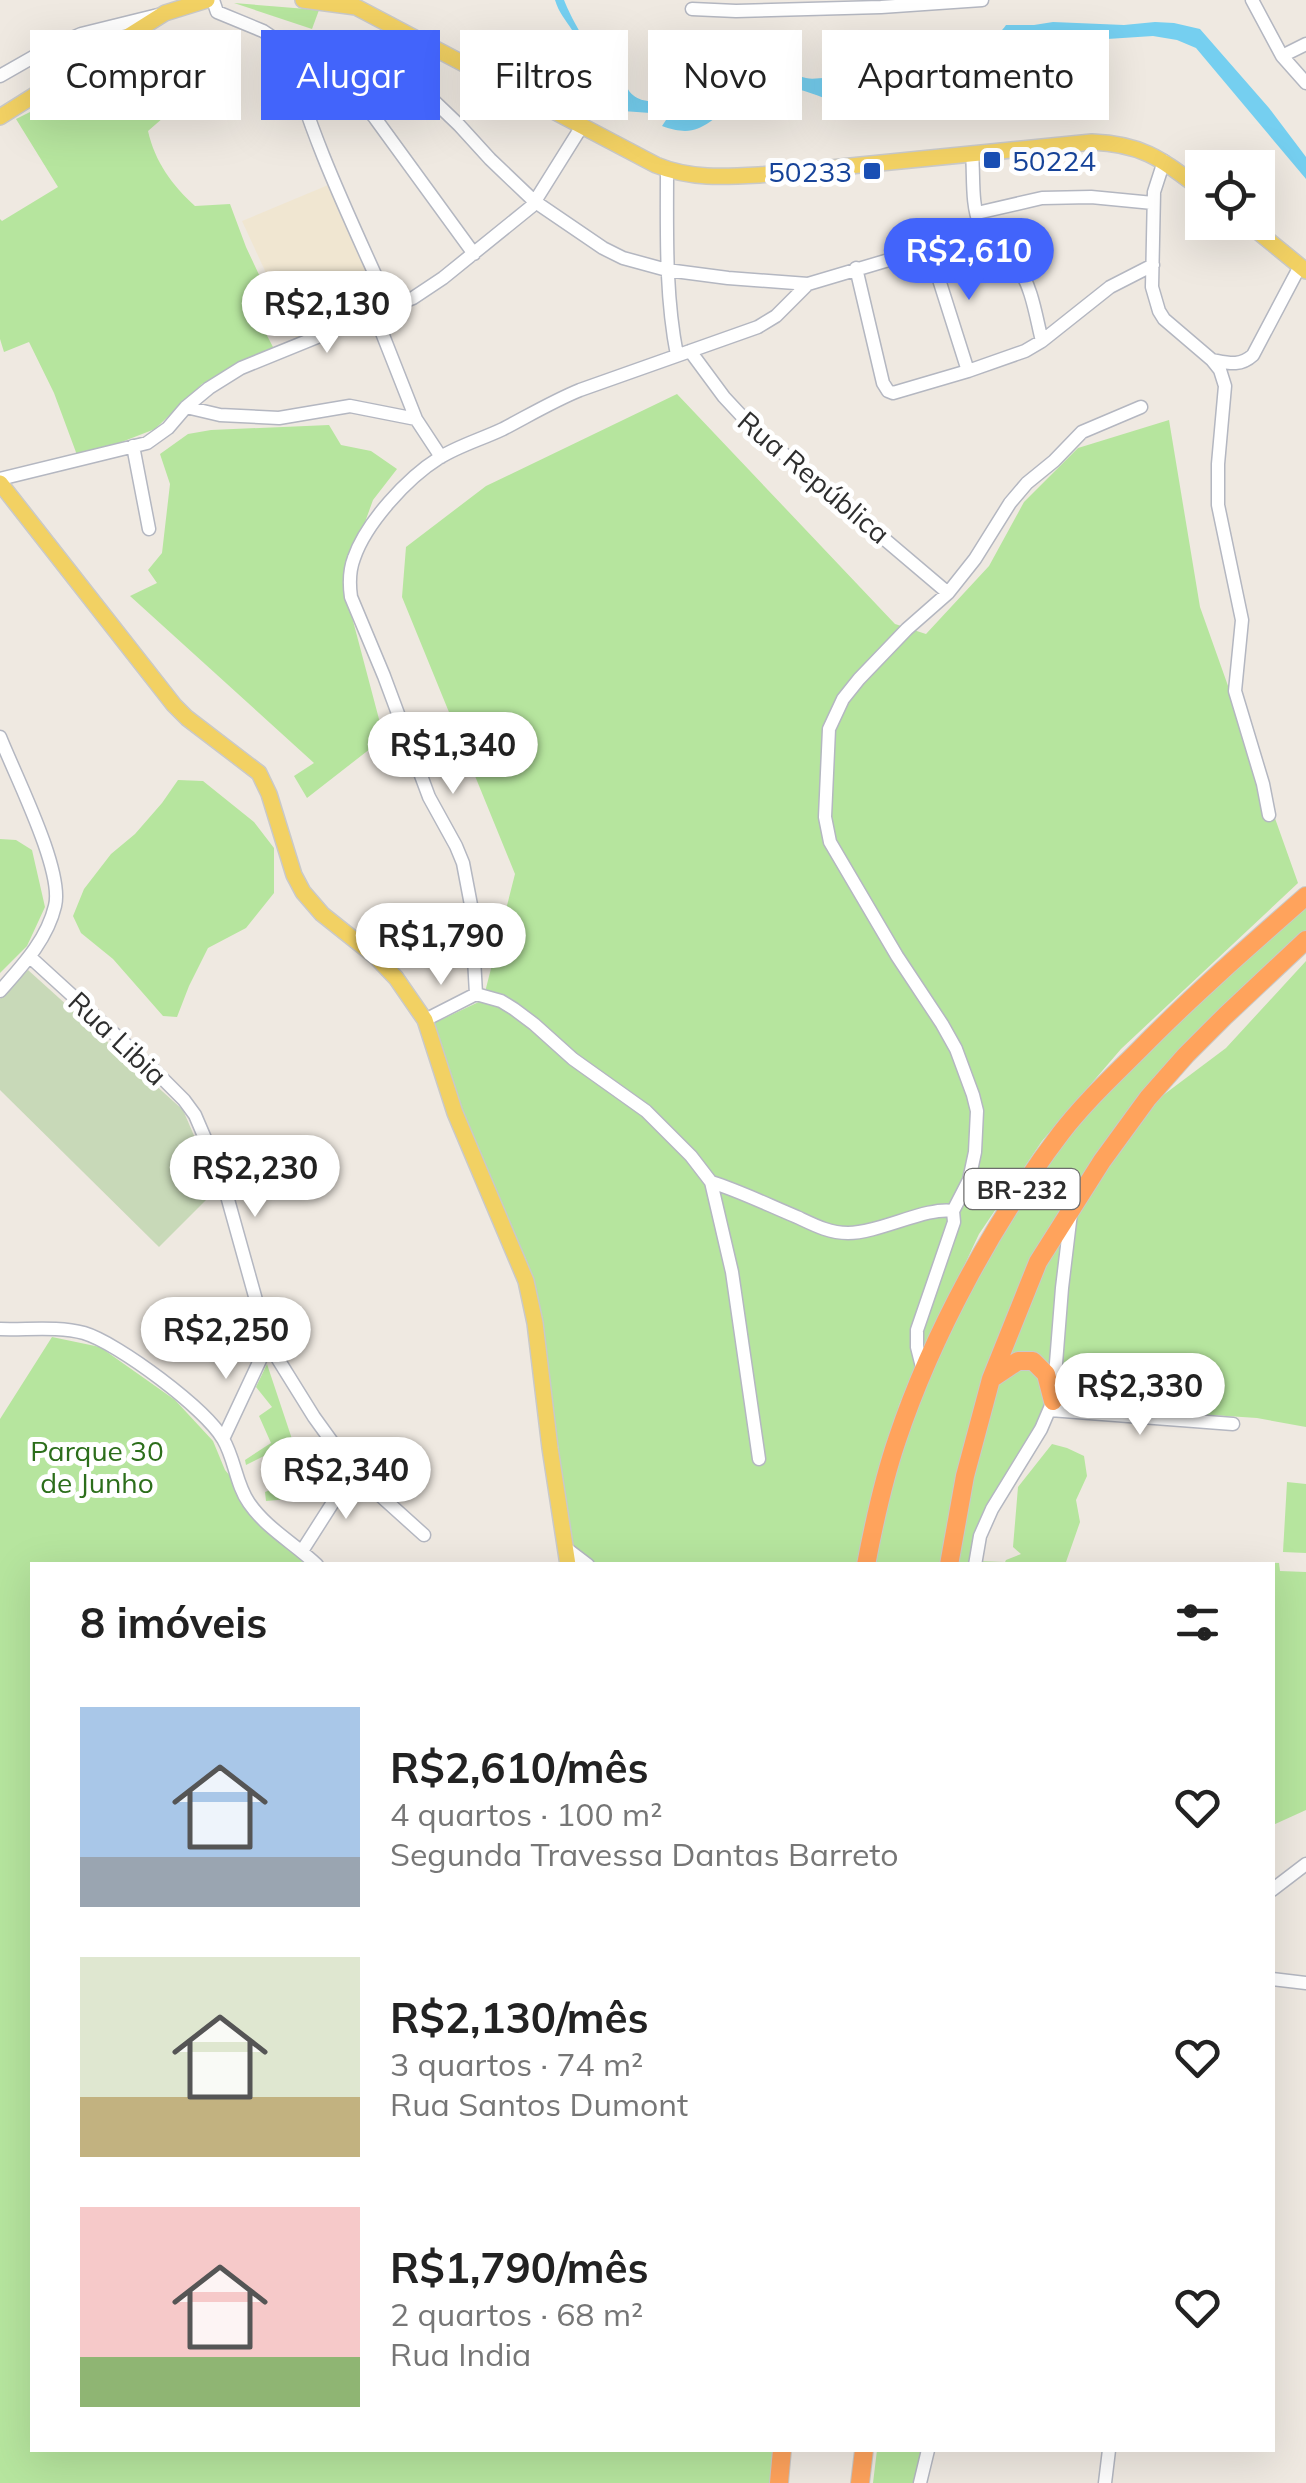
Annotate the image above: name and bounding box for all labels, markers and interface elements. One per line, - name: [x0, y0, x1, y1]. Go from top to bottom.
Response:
- chip: Comprar: [30, 30, 241, 120]
- chip: Alugar: [261, 30, 440, 120]
- chip: Filtros: [460, 30, 628, 120]
- chip: Novo: [648, 30, 802, 120]
- chip: Apartamento: [822, 30, 1109, 120]
- place label: 50224: [1012, 143, 1096, 178]
- marker: 50224: [981, 149, 1003, 171]
- map controls: [1185, 150, 1275, 240]
- button: locate: [1185, 150, 1275, 240]
- place label: 50233: [768, 154, 852, 189]
- marker: 50233: [861, 160, 883, 182]
- pin: R$2,610: [877, 218, 1061, 303]
- text: R$2,610: [906, 230, 1032, 270]
- pin: R$2,130: [235, 271, 419, 356]
- text: R$2,130: [264, 283, 390, 323]
- street label: Rua República: [731, 403, 897, 551]
- pin: R$1,340: [361, 712, 545, 797]
- text: R$1,340: [390, 724, 516, 764]
- pin: R$1,790: [349, 903, 533, 988]
- text: R$1,790: [378, 915, 504, 955]
- street label: Rua Libia: [62, 984, 174, 1092]
- pin: R$2,230: [163, 1135, 347, 1220]
- text: R$2,230: [192, 1147, 318, 1187]
- road number: BR-232: [964, 1169, 1080, 1209]
- pin: R$2,250: [134, 1297, 318, 1382]
- text: R$2,250: [163, 1309, 289, 1349]
- pin: R$2,330: [1048, 1353, 1232, 1438]
- text: R$2,330: [1077, 1365, 1203, 1405]
- park label: Parque 30 de Junho: [30, 1433, 164, 1500]
- pin: R$2,340: [254, 1437, 438, 1522]
- text: R$2,340: [283, 1449, 409, 1489]
- icon: filters: [1170, 1595, 1225, 1650]
- text: 8 imóveis: [80, 1596, 267, 1649]
- text: R$2,610/mês: [390, 1741, 648, 1794]
- icon: home: [160, 1747, 280, 1867]
- icon: heart: [1170, 1780, 1225, 1835]
- text: 4 quartos · 100 m²: [390, 1794, 662, 1834]
- text: Segunda Travessa Dantas Barreto: [390, 1834, 899, 1874]
- text: R$2,130/mês: [390, 1991, 648, 2044]
- icon: home: [160, 1997, 280, 2117]
- icon: heart: [1170, 2030, 1225, 2085]
- text: 3 quartos · 74 m²: [390, 2044, 643, 2084]
- text: Rua Santos Dumont: [390, 2084, 688, 2124]
- text: R$1,790/mês: [390, 2241, 648, 2294]
- icon: home: [160, 2247, 280, 2367]
- icon: heart: [1170, 2280, 1225, 2335]
- text: 2 quartos · 68 m²: [390, 2294, 643, 2334]
- text: Rua India: [390, 2334, 531, 2374]

